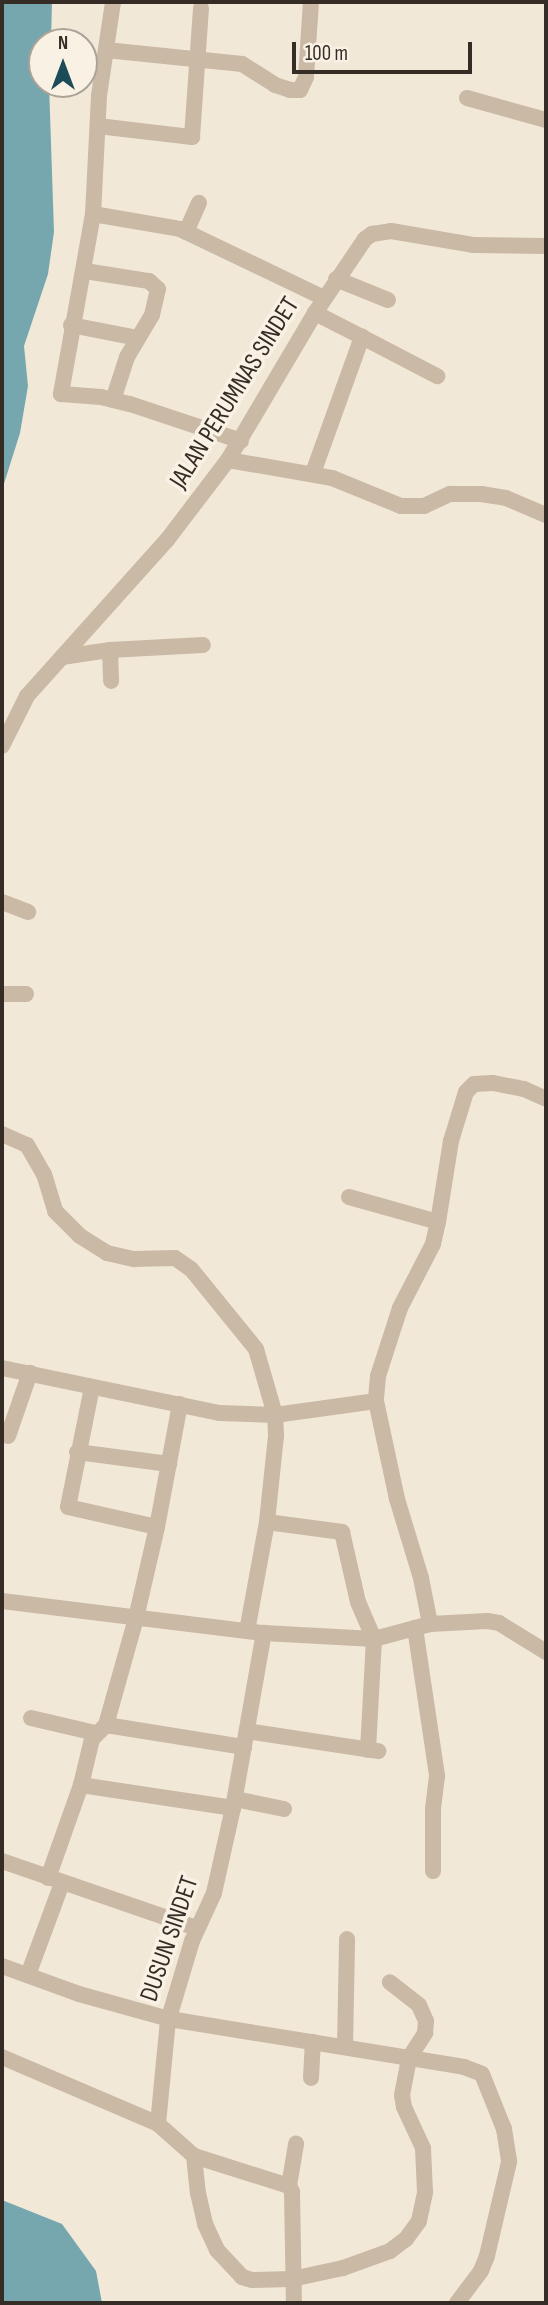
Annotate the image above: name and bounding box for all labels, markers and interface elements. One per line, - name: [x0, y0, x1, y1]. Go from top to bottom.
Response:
- north arrow: [28, 28, 98, 98]
- scale bar: [296, 28, 476, 72]
- text: N: [58, 32, 68, 55]
- text: 100 m: [305, 41, 348, 66]
- street label: JALAN PERUMNAS SINDET: [163, 291, 307, 495]
- street label: DUSUN SINDET: [134, 1872, 206, 2006]

